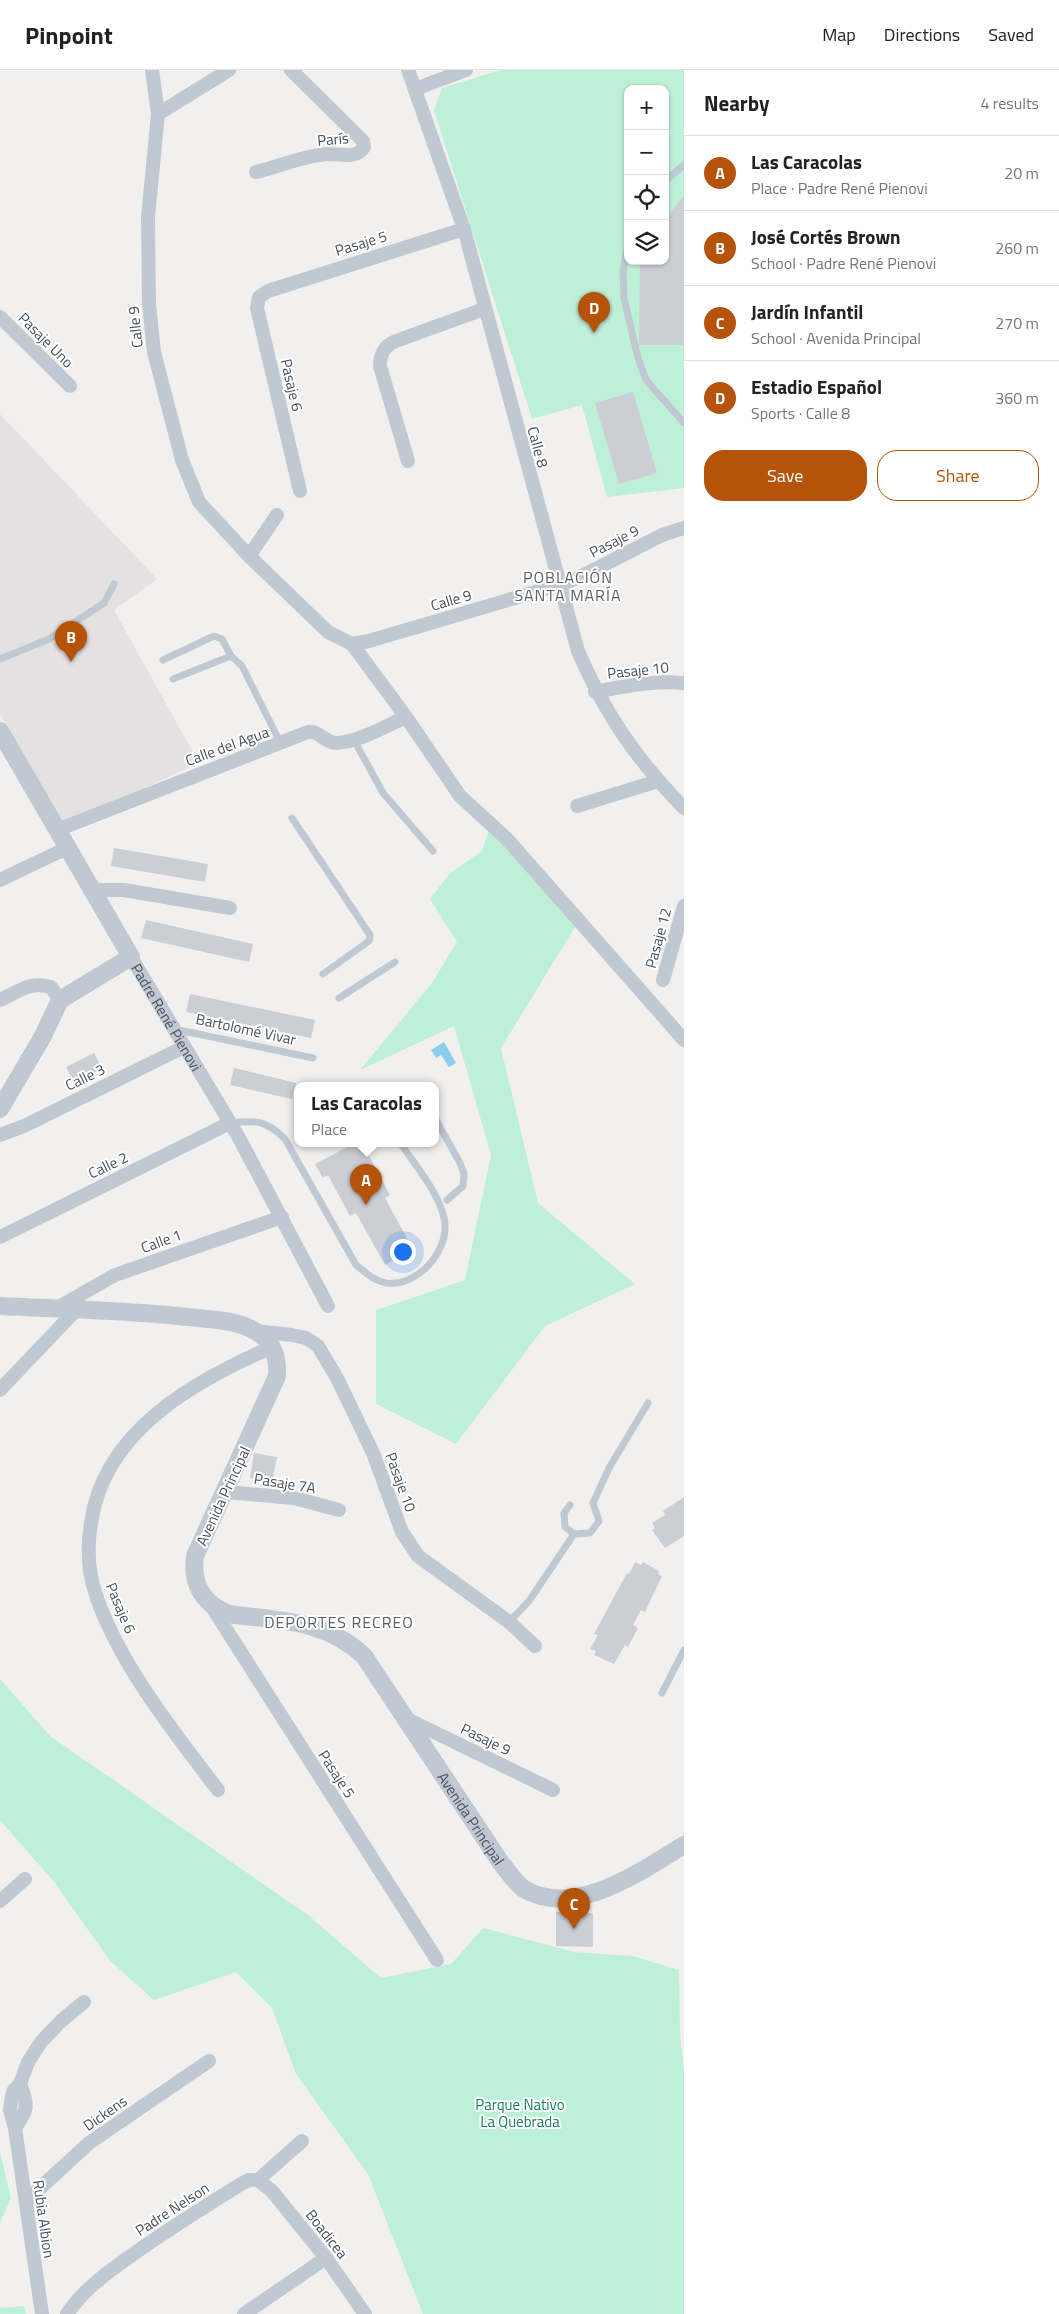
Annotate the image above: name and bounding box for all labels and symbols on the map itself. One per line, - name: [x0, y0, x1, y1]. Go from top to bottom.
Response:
- street label: París: [316, 126, 350, 152]
- street label: Pasaje 5: [332, 224, 390, 262]
- pin: D: [578, 292, 610, 333]
- street label: Calle 9: [121, 305, 149, 349]
- street label: Pasaje Uno: [13, 307, 79, 373]
- street label: Pasaje 6: [275, 356, 309, 414]
- street label: Calle 8: [521, 424, 555, 470]
- street label: Pasaje 9: [585, 519, 643, 563]
- district label: POBLACIÓN SANTA MARÍA: [515, 565, 621, 607]
- street label: Calle 9: [428, 583, 474, 617]
- pin: B: [55, 621, 87, 662]
- street label: Pasaje 10: [606, 655, 670, 685]
- street label: Calle del Agua: [182, 720, 273, 772]
- street label: Pasaje 12: [639, 905, 677, 971]
- street label: Padre René Pienovi: [126, 959, 208, 1075]
- street label: Bartolomé Vivar: [194, 1007, 298, 1051]
- street label: Calle 3: [61, 1057, 109, 1097]
- street label: Calle 2: [84, 1145, 132, 1185]
- pin: A: [350, 1164, 382, 1205]
- street label: Calle 1: [137, 1223, 185, 1259]
- your location: [390, 1239, 416, 1265]
- street label: Avenida Principal: [190, 1442, 256, 1550]
- street label: Pasaje 10: [380, 1449, 422, 1515]
- street label: Pasaje 7A: [252, 1467, 318, 1499]
- street label: Pasaje 6: [100, 1579, 142, 1637]
- district label: DEPORTES RECREO: [264, 1610, 414, 1634]
- street label: Pasaje 9: [457, 1717, 515, 1761]
- street label: Pasaje 5: [313, 1745, 361, 1803]
- street label: Avenida Principal: [432, 1767, 511, 1870]
- pin: C: [558, 1888, 590, 1929]
- street label: Dickens: [78, 2089, 132, 2137]
- park label: Parque Nativo La Quebrada: [475, 2093, 565, 2133]
- street label: Padre Nelson: [130, 2176, 214, 2242]
- street label: Rubia Albion: [27, 2178, 61, 2260]
- street label: Boadicea: [300, 2204, 354, 2264]

